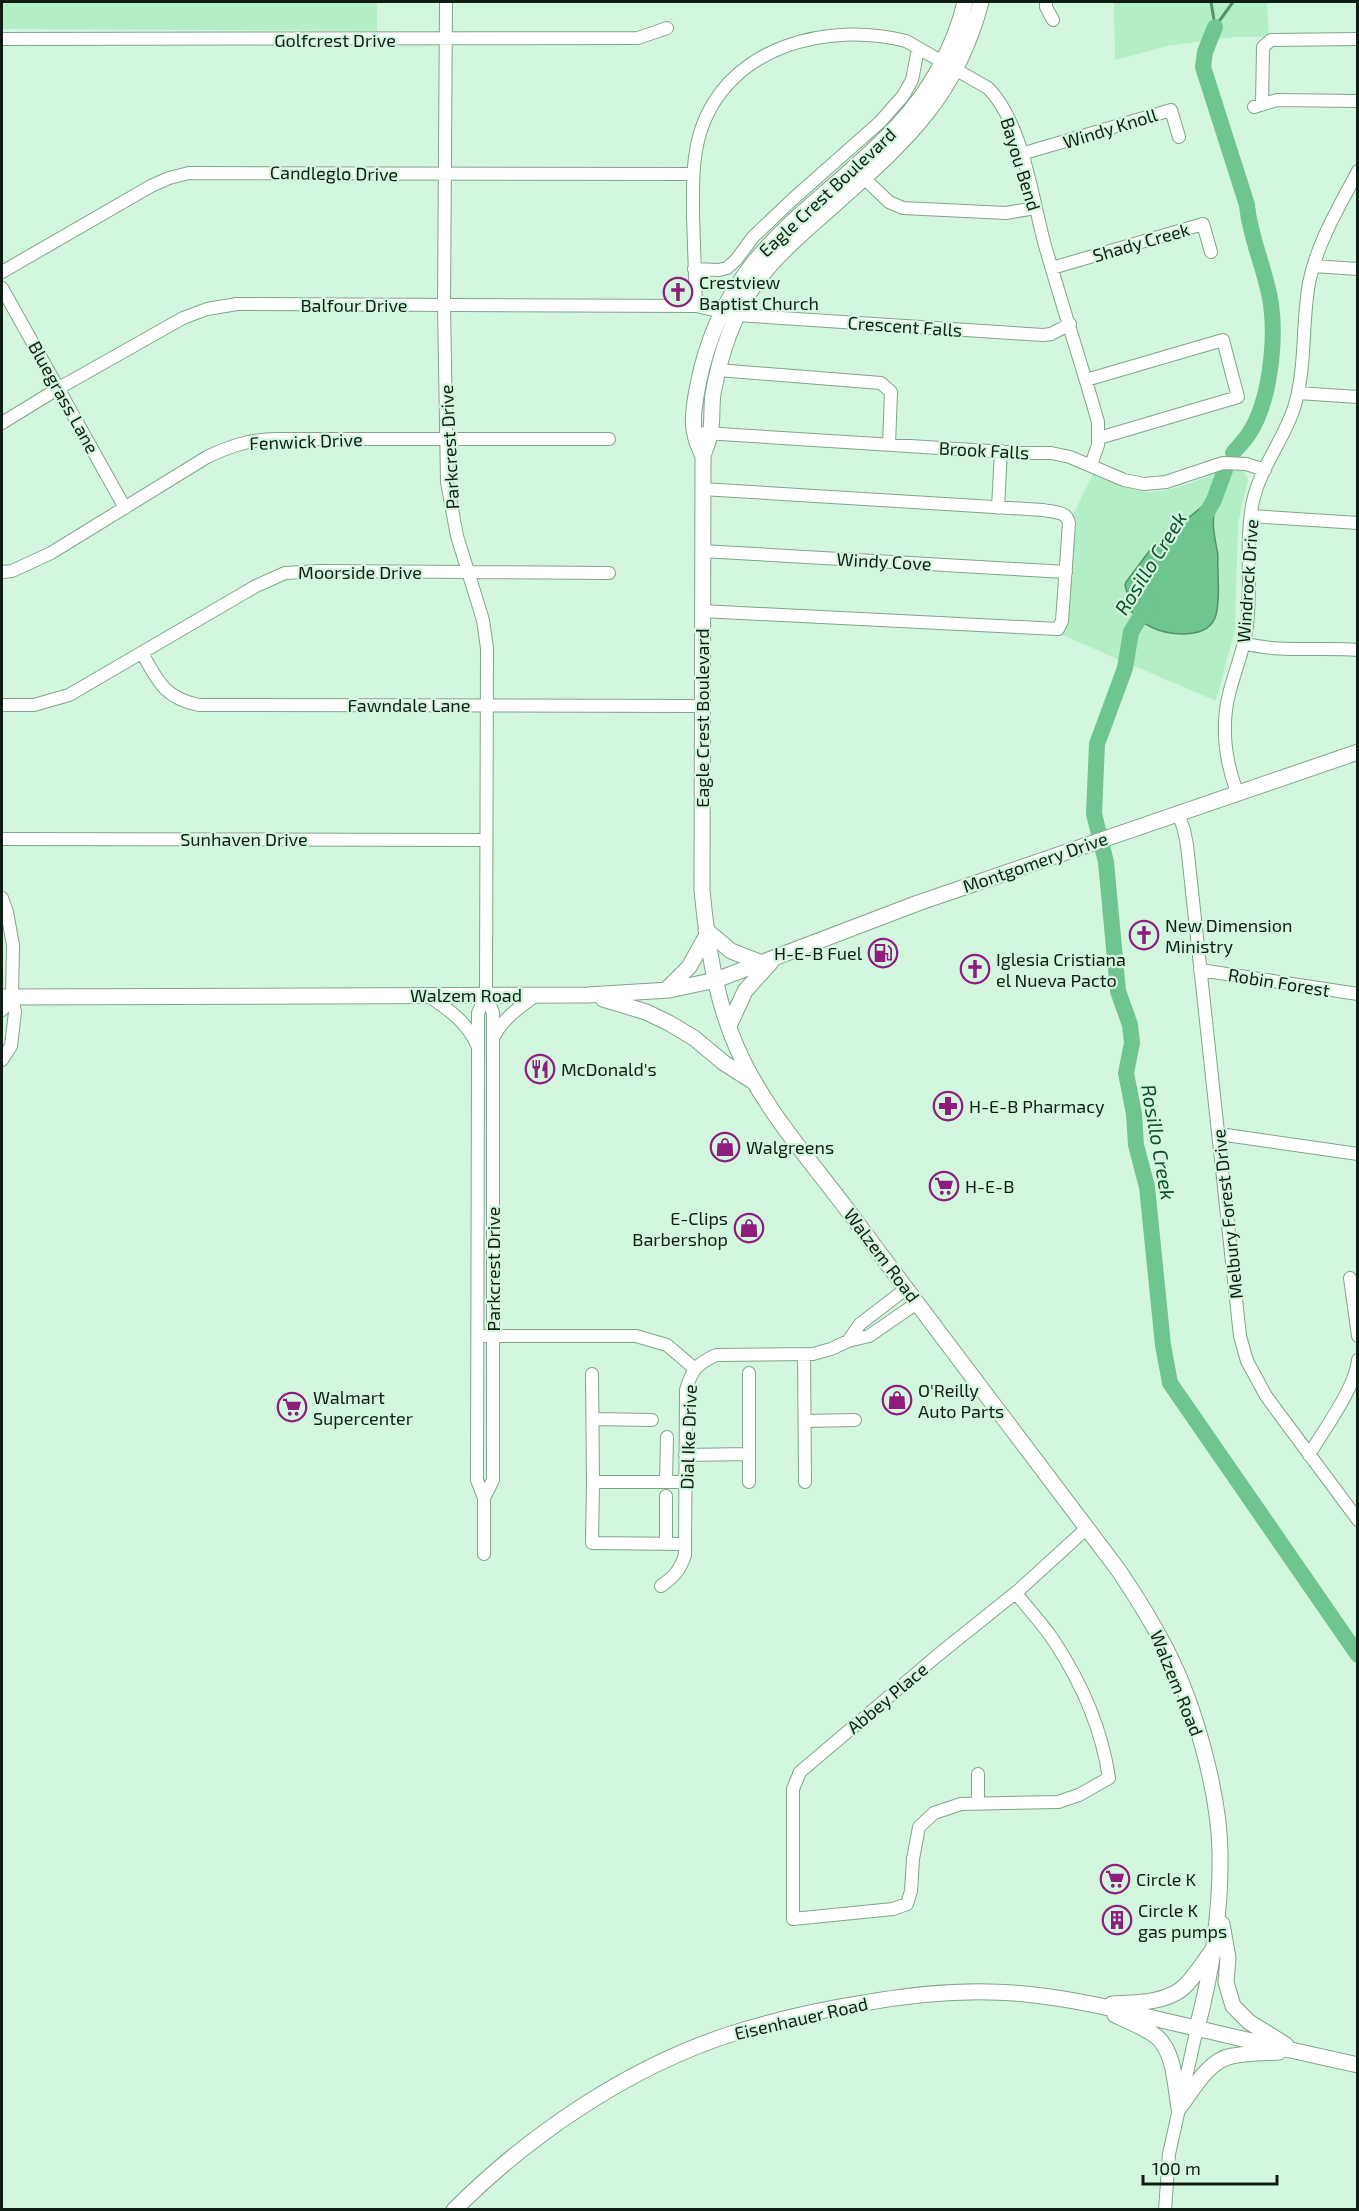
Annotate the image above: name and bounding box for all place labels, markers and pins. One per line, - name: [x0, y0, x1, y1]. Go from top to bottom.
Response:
- place label: Crestview Baptist Church: [699, 271, 819, 314]
- church icon: Crestview Baptist Church: [662, 276, 694, 308]
- place label: New Dimension Ministry: [1165, 914, 1292, 957]
- church icon: New Dimension Ministry: [1128, 919, 1160, 951]
- fuel station icon: H-E-B Fuel: [867, 937, 899, 969]
- place label: H-E-B Fuel: [774, 942, 863, 964]
- place label: Iglesia Cristiana el Nueva Pacto: [996, 948, 1126, 991]
- church icon: Iglesia Cristiana el Nueva Pacto: [959, 953, 991, 985]
- restaurant icon: McDonald's: [524, 1053, 556, 1085]
- place label: McDonald's: [561, 1058, 657, 1080]
- pharmacy icon: H-E-B Pharmacy: [932, 1090, 964, 1122]
- place label: H-E-B Pharmacy: [969, 1095, 1105, 1117]
- shop icon: Walgreens: [709, 1131, 741, 1163]
- place label: Walgreens: [746, 1136, 834, 1158]
- supermarket icon: H-E-B: [928, 1170, 960, 1202]
- place label: H-E-B: [965, 1175, 1014, 1197]
- place label: E-Clips Barbershop: [632, 1207, 728, 1250]
- shop icon: E-Clips Barbershop: [733, 1212, 765, 1244]
- place label: O'Reilly Auto Parts: [918, 1379, 1004, 1422]
- shop icon: O'Reilly Auto Parts: [881, 1384, 913, 1416]
- place label: Walmart Supercenter: [313, 1386, 413, 1429]
- supermarket icon: Walmart Supercenter: [276, 1391, 308, 1423]
- supermarket icon: Circle K: [1099, 1863, 1131, 1895]
- place label: Circle K: [1136, 1868, 1197, 1890]
- place label: Circle K gas pumps: [1138, 1899, 1227, 1942]
- building icon: Circle K gas pumps: [1101, 1904, 1133, 1936]

